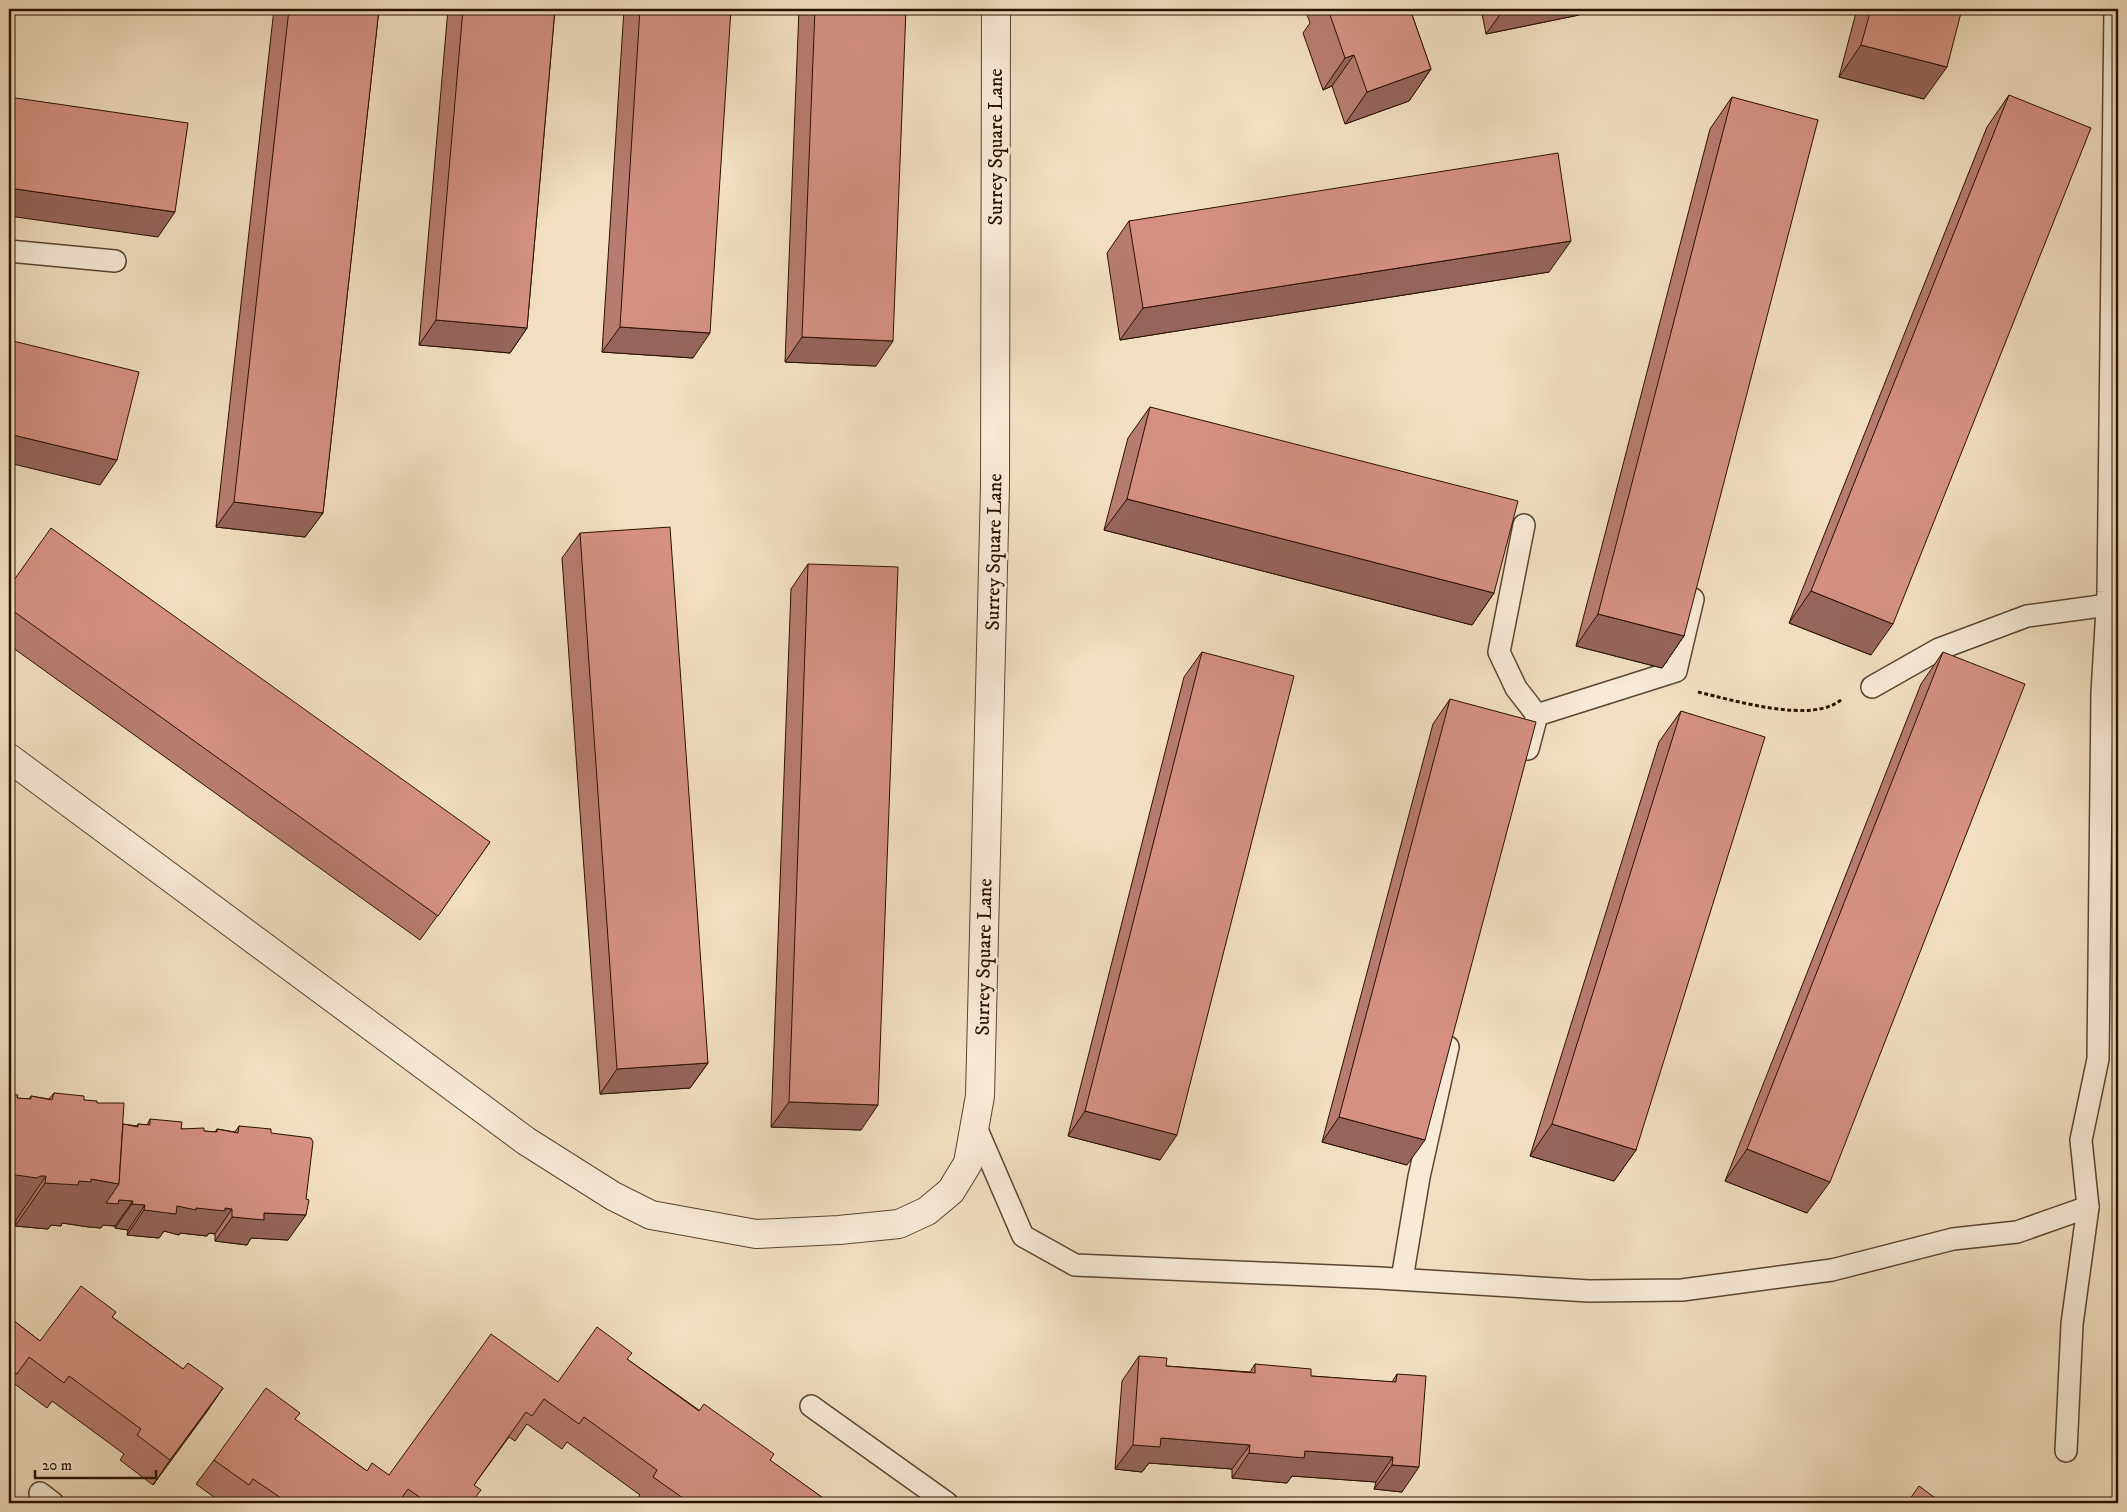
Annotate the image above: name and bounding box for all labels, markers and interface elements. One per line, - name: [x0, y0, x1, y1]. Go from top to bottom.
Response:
- street label: Surrey Square Lane: [984, 68, 1009, 226]
- street label: Surrey Square Lane: [981, 473, 1008, 631]
- street label: Surrey Square Lane: [971, 878, 998, 1036]
- scale bar: [35, 1447, 156, 1479]
- text: 20 m: [42, 1456, 72, 1475]

